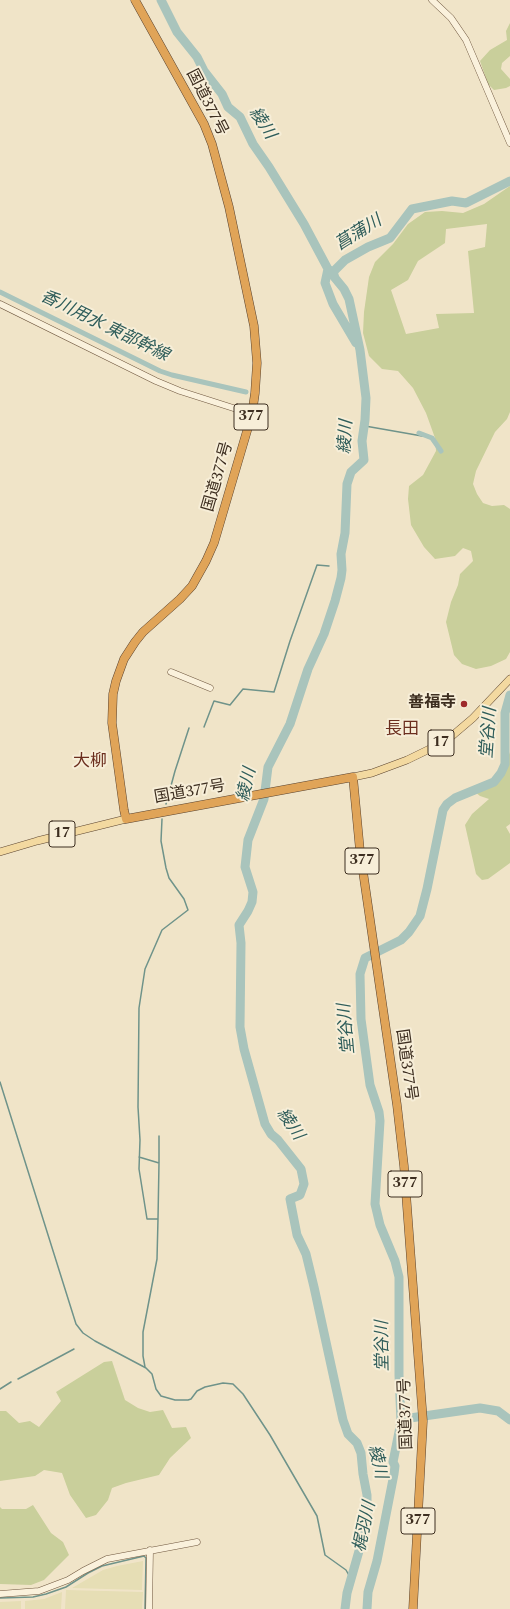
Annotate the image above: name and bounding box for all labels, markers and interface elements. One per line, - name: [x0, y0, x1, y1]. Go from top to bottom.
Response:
- street label: 国道377号: [181, 67, 231, 139]
- water label: 綾川: [243, 104, 279, 144]
- water label: 菖蒲川: [332, 212, 386, 256]
- water label: 香川用水 東部幹線: [37, 287, 171, 367]
- road number: 377: [234, 404, 268, 430]
- water label: 綾川: [336, 419, 358, 455]
- street label: 国道377号: [200, 440, 238, 514]
- place label: 善福寺: [408, 694, 456, 714]
- marker: 善福寺: [459, 699, 469, 709]
- water label: 堂谷川: [478, 707, 502, 759]
- district label: 長田: [385, 721, 419, 741]
- road number: 17: [428, 730, 454, 756]
- district label: 大柳: [73, 753, 107, 773]
- water label: 綾川: [234, 766, 262, 804]
- street label: 国道377号: [153, 777, 227, 809]
- road number: 17: [49, 821, 75, 847]
- road number: 377: [345, 848, 379, 874]
- water label: 堂谷川: [336, 1003, 360, 1055]
- street label: 国道377号: [390, 1028, 420, 1102]
- water label: 綾川: [271, 1105, 307, 1145]
- road number: 377: [388, 1171, 422, 1197]
- water label: 堂谷川: [373, 1320, 395, 1372]
- street label: 国道377号: [396, 1378, 418, 1450]
- water label: 綾川: [362, 1443, 390, 1481]
- water label: 梶羽川: [351, 1500, 381, 1554]
- road number: 377: [401, 1508, 435, 1534]

